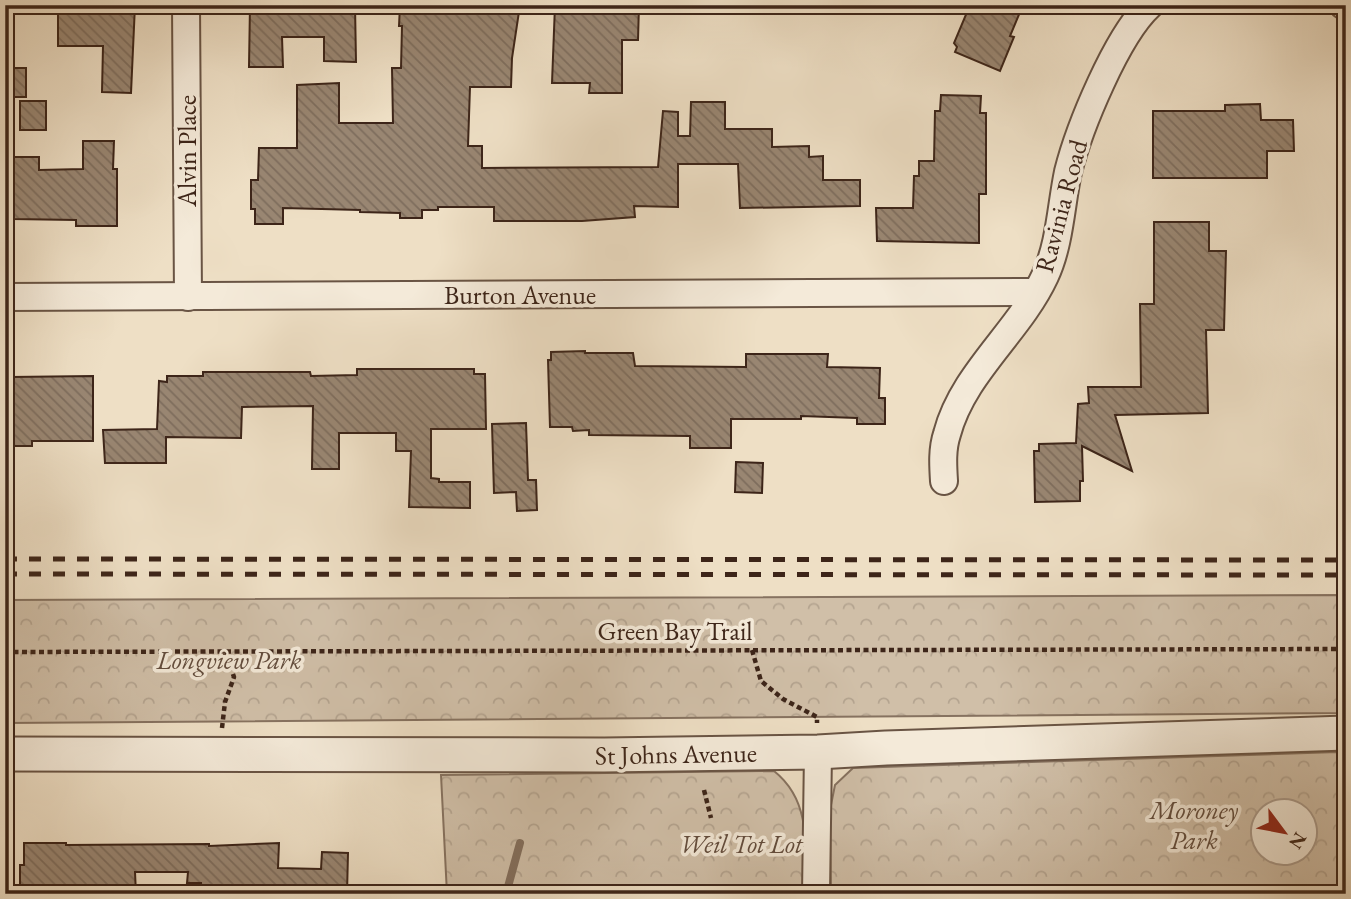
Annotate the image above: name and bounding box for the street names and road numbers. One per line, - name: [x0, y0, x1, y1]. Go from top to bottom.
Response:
- street label: Alvin Place: [170, 95, 204, 208]
- street label: Ravinia Road: [1027, 135, 1095, 276]
- street label: Burton Avenue: [444, 278, 596, 312]
- street label: Green Bay Trail: [597, 614, 753, 648]
- street label: St Johns Avenue: [595, 736, 757, 772]

